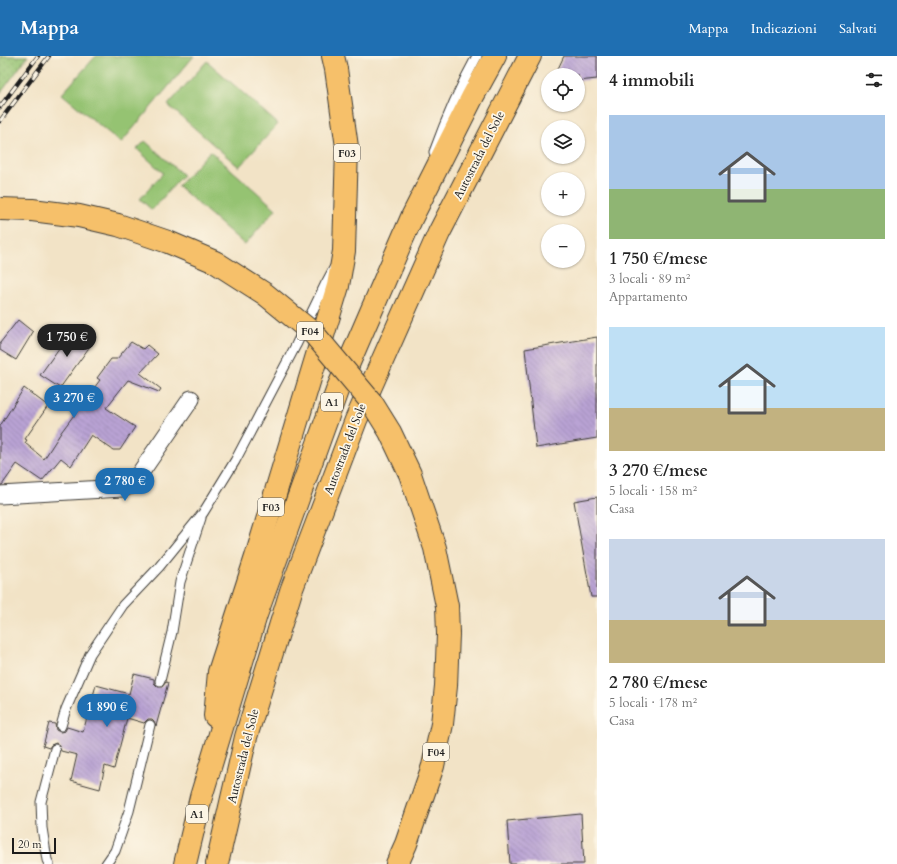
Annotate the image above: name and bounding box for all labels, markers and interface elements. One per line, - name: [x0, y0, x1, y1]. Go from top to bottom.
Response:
- text: Mappa: [20, 15, 79, 41]
- text: Mappa: [688, 19, 729, 38]
- text: Indicazioni: [751, 19, 817, 38]
- text: Salvati: [839, 19, 877, 38]
- map controls: [541, 68, 585, 268]
- button: locate: [541, 68, 585, 112]
- text: 4 immobili: [609, 69, 694, 92]
- icon: filters: [863, 69, 885, 91]
- street label: Autostrada del Sole: [450, 108, 508, 202]
- button: layers: [541, 120, 585, 164]
- icon: home: [711, 141, 783, 213]
- road number: F03: [334, 144, 360, 162]
- button: +: [541, 172, 585, 216]
- button: −: [541, 224, 585, 268]
- text: 1 750 €/mese: [609, 247, 708, 270]
- text: 3 locali · 89 m²: [609, 270, 690, 288]
- text: Appartamento: [609, 288, 688, 306]
- road number: F04: [297, 322, 323, 340]
- pin: 1 750 €: [30, 324, 104, 358]
- text: 1 750 €: [46, 328, 88, 346]
- icon: home: [711, 353, 783, 425]
- pin: 3 270 €: [37, 385, 111, 419]
- text: 3 270 €: [53, 389, 95, 407]
- road number: A1: [321, 393, 343, 411]
- street label: Autostrada del Sole: [320, 401, 370, 497]
- text: 3 270 €/mese: [609, 459, 708, 482]
- pin: 2 780 €: [88, 468, 162, 502]
- text: 2 780 €: [104, 472, 146, 490]
- text: 5 locali · 158 m²: [609, 482, 697, 500]
- road number: F03: [258, 498, 284, 516]
- text: Casa: [609, 500, 635, 518]
- icon: home: [711, 565, 783, 637]
- text: 2 780 €/mese: [609, 671, 708, 694]
- pin: 1 890 €: [70, 694, 144, 728]
- text: 5 locali · 178 m²: [609, 694, 697, 712]
- text: 1 890 €: [86, 698, 128, 716]
- street label: Autostrada del Sole: [224, 707, 262, 805]
- text: Casa: [609, 712, 635, 730]
- road number: F04: [423, 743, 449, 761]
- road number: A1: [186, 805, 208, 823]
- scale bar: [12, 836, 56, 855]
- text: 20 m: [18, 837, 42, 852]

